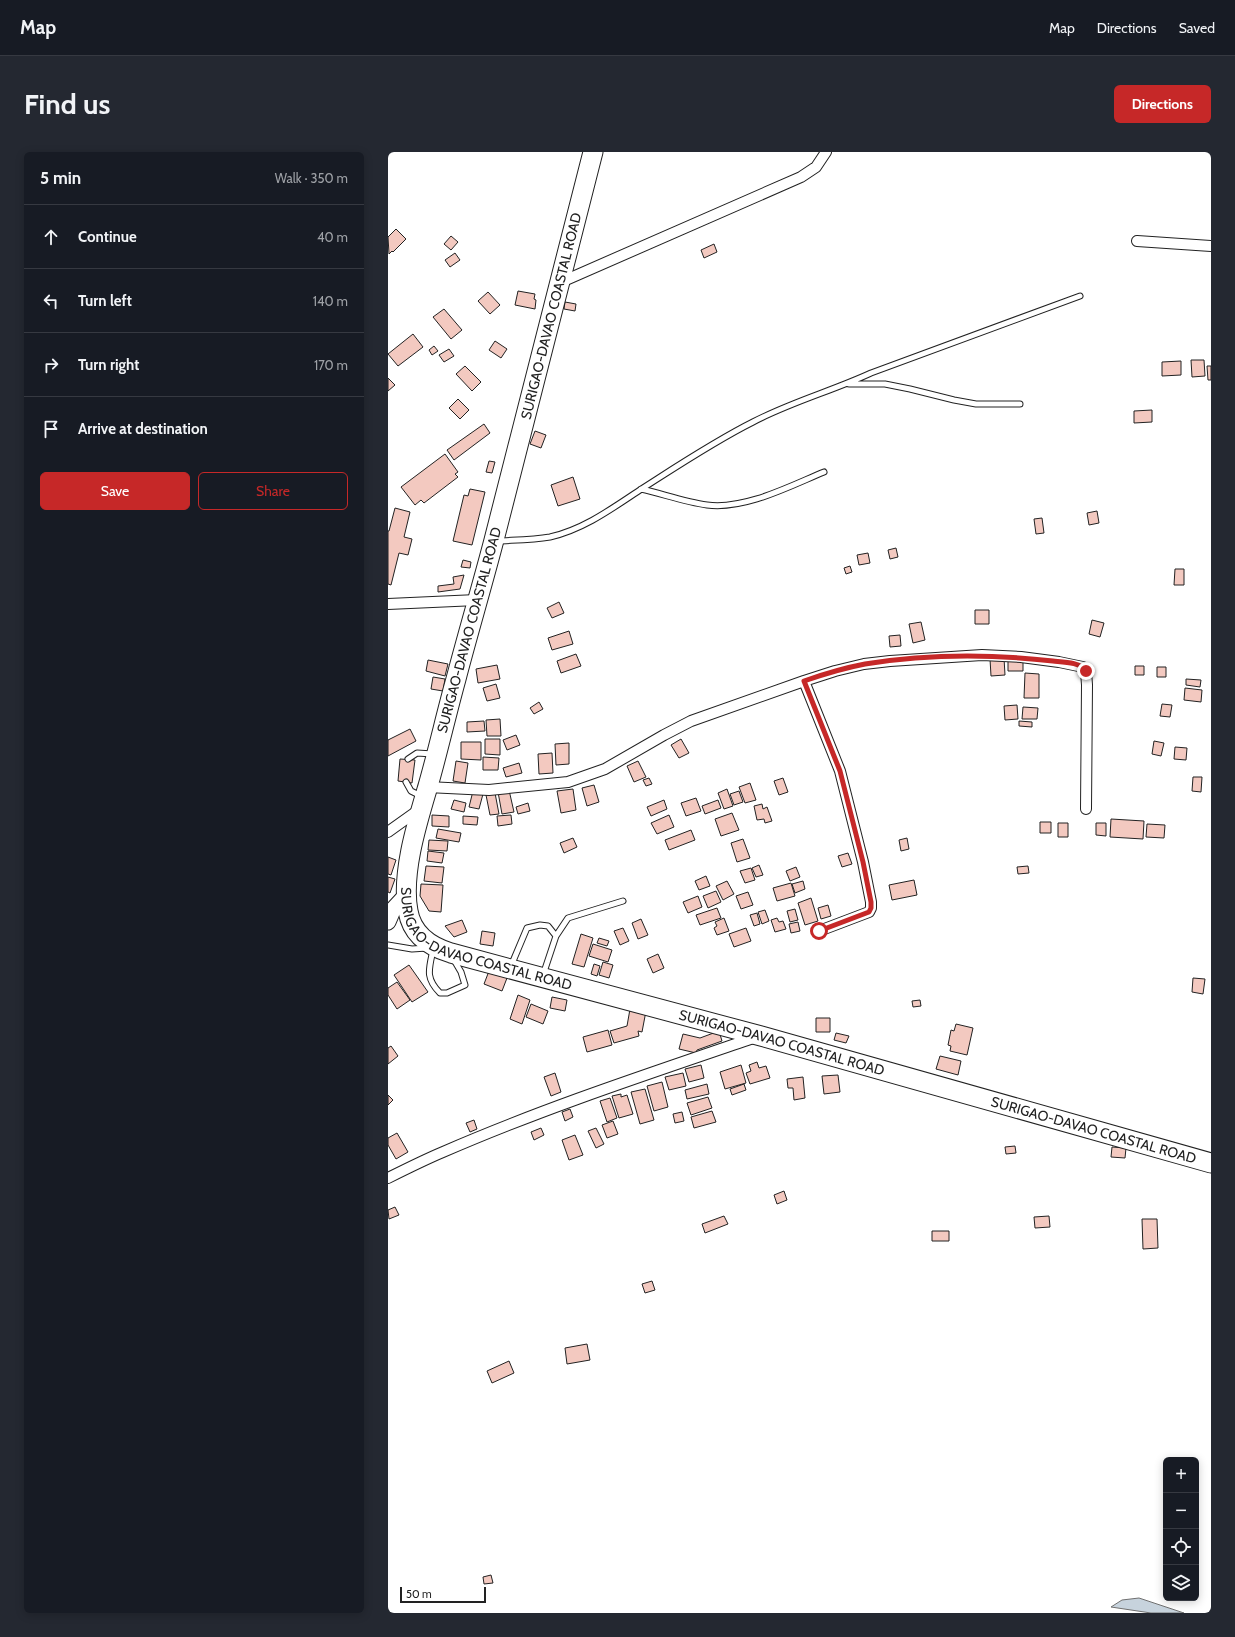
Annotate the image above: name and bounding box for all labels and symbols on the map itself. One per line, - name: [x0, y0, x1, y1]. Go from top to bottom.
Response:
- street label: SURIGAO-DAVAO COASTAL ROAD: [517, 211, 585, 421]
- street label: SURIGAO-DAVAO COASTAL ROAD: [433, 525, 505, 735]
- route end: [1077, 662, 1095, 680]
- street label: SURIGAO-DAVAO COASTAL ROAD: [397, 887, 574, 994]
- route start: [810, 922, 828, 940]
- street label: SURIGAO-DAVAO COASTAL ROAD: [677, 1005, 887, 1079]
- street label: SURIGAO-DAVAO COASTAL ROAD: [989, 1092, 1198, 1167]
- scale bar: [400, 1585, 486, 1604]

